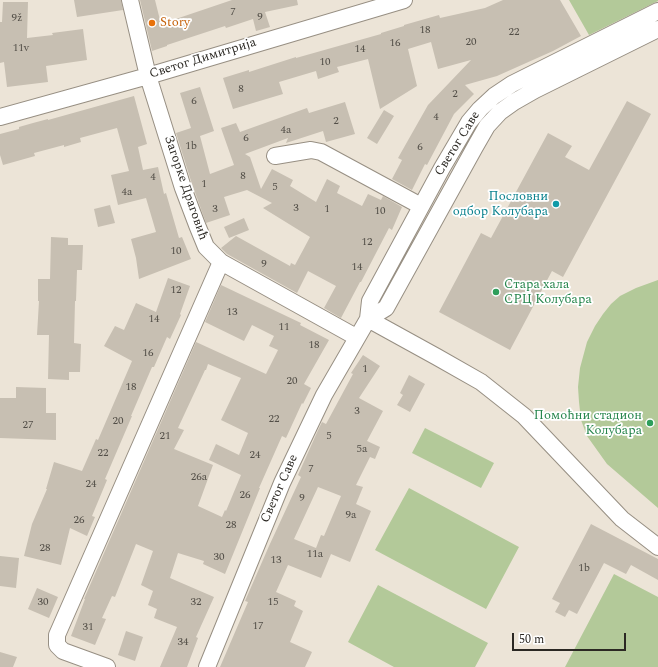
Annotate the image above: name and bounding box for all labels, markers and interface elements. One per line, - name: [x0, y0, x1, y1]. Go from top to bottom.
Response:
- house number: 7: [230, 6, 236, 20]
- house number: 9: [257, 11, 263, 25]
- house number: 9ž: [12, 12, 22, 26]
- place label: Story: [160, 15, 190, 31]
- marker: Story: [147, 18, 157, 28]
- house number: 18: [420, 24, 430, 38]
- house number: 22: [509, 26, 519, 40]
- street label: Светог Димитрија: [148, 35, 258, 83]
- house number: 20: [466, 36, 476, 50]
- house number: 16: [390, 37, 400, 51]
- house number: 11v: [13, 42, 29, 56]
- house number: 14: [355, 43, 365, 57]
- house number: 10: [320, 56, 330, 70]
- house number: 8: [238, 83, 244, 97]
- house number: 2: [452, 88, 458, 102]
- house number: 6: [191, 95, 197, 109]
- street label: Светог Саве: [432, 109, 484, 179]
- house number: 4: [433, 111, 439, 125]
- house number: 2: [333, 115, 339, 129]
- house number: 4a: [281, 124, 291, 138]
- house number: 6: [243, 132, 249, 146]
- street label: Загорке Драговић: [160, 134, 210, 242]
- house number: 1b: [185, 140, 197, 154]
- house number: 6: [417, 141, 423, 155]
- house number: 8: [240, 170, 246, 184]
- house number: 4: [150, 171, 156, 185]
- house number: 1: [201, 178, 207, 192]
- house number: 5: [272, 181, 278, 195]
- house number: 4a: [122, 186, 132, 200]
- place label: Пословни одбор Колубара: [453, 189, 548, 220]
- marker: Пословни одбор Колубара: [551, 199, 561, 209]
- house number: 3: [293, 202, 299, 216]
- house number: 3: [212, 203, 218, 217]
- house number: 1: [324, 203, 330, 217]
- house number: 10: [375, 205, 385, 219]
- house number: 12: [362, 236, 372, 250]
- house number: 10: [171, 245, 181, 259]
- house number: 9: [261, 258, 267, 272]
- house number: 14: [352, 261, 362, 275]
- place label: Стара хала СРЦ Колубара: [504, 277, 592, 308]
- house number: 12: [171, 284, 181, 298]
- marker: Стара хала СРЦ Колубара: [491, 287, 501, 297]
- house number: 13: [227, 306, 237, 320]
- house number: 14: [149, 313, 159, 327]
- house number: 11: [279, 321, 289, 335]
- house number: 18: [309, 339, 319, 353]
- house number: 16: [143, 347, 153, 361]
- house number: 1: [362, 363, 368, 377]
- house number: 20: [287, 375, 297, 389]
- house number: 18: [126, 381, 136, 395]
- house number: 3: [354, 405, 360, 419]
- place label: Помоћни стадион Колубара: [534, 408, 642, 439]
- house number: 22: [269, 413, 279, 427]
- house number: 20: [113, 415, 123, 429]
- marker: Помоћни стадион Колубара: [645, 418, 655, 428]
- house number: 27: [23, 419, 33, 433]
- house number: 21: [160, 430, 170, 444]
- house number: 5: [326, 430, 332, 444]
- house number: 5a: [357, 443, 367, 457]
- house number: 22: [98, 447, 108, 461]
- house number: 24: [250, 449, 260, 463]
- street label: Светог Саве: [258, 452, 302, 526]
- house number: 7: [308, 463, 314, 477]
- house number: 26a: [191, 471, 207, 485]
- house number: 24: [86, 478, 96, 492]
- house number: 26: [240, 489, 250, 503]
- house number: 9: [299, 492, 305, 506]
- house number: 9a: [346, 509, 356, 523]
- house number: 26: [74, 514, 84, 528]
- house number: 28: [226, 519, 236, 533]
- house number: 28: [40, 542, 50, 556]
- house number: 11a: [307, 548, 323, 562]
- house number: 30: [214, 551, 224, 565]
- house number: 13: [271, 554, 281, 568]
- house number: 1b: [578, 562, 590, 576]
- house number: 30: [38, 596, 48, 610]
- house number: 32: [191, 596, 201, 610]
- house number: 15: [268, 596, 278, 610]
- house number: 17: [253, 620, 263, 634]
- house number: 31: [83, 621, 93, 635]
- scale bar: [514, 625, 628, 651]
- text: 50 m: [519, 630, 544, 649]
- house number: 34: [178, 636, 188, 650]

